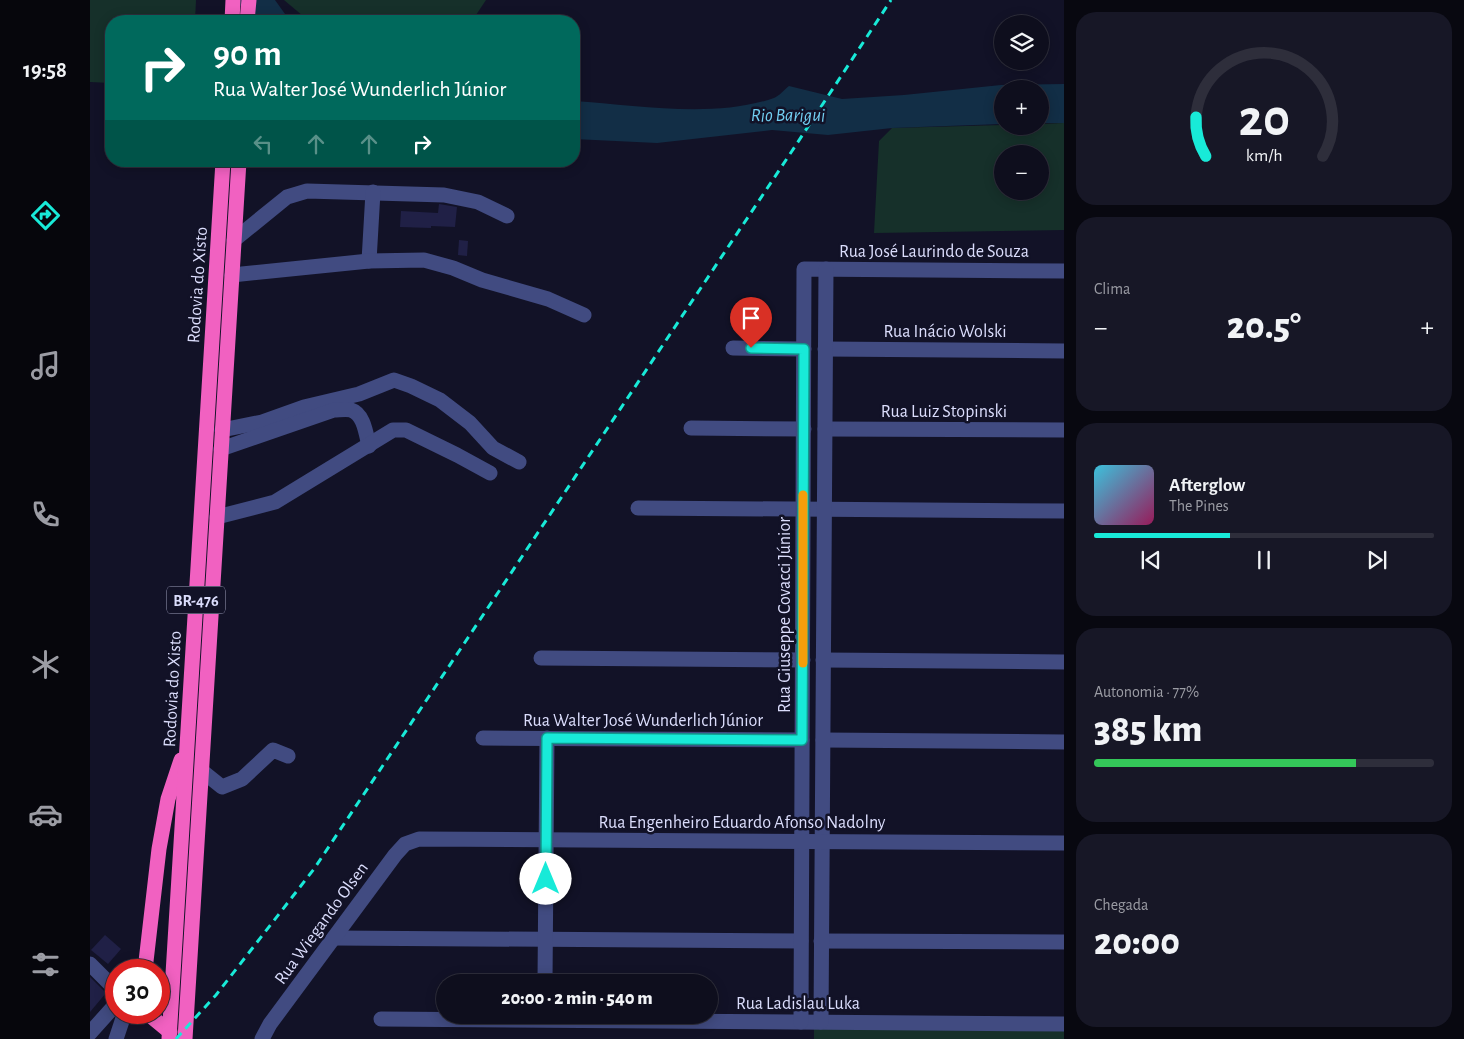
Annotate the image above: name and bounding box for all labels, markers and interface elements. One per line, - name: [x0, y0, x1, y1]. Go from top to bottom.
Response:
- map controls: [994, 15, 1049, 200]
- button: layers: [994, 15, 1049, 70]
- icon: right: [130, 35, 195, 100]
- text: 90 m: [213, 37, 282, 72]
- text: 19:58: [23, 59, 67, 81]
- text: Rua Walter José Wunderlich Júnior: [213, 78, 506, 100]
- button: +: [994, 80, 1049, 135]
- text: 20: [1238, 93, 1290, 145]
- water label: Rio Barigui: [751, 106, 825, 125]
- icon: left: [249, 130, 277, 158]
- icon: ahead: [302, 130, 330, 158]
- icon: ahead: [355, 130, 383, 158]
- icon: right: [408, 130, 436, 158]
- button: −: [994, 145, 1049, 200]
- text: km/h: [1246, 147, 1282, 165]
- icon: directions: [28, 198, 63, 233]
- street label: Rodovia do Xisto: [185, 226, 211, 344]
- street label: Rua José Laurindo de Souza: [839, 243, 1029, 261]
- text: Clima: [1094, 281, 1130, 297]
- pin: [730, 297, 772, 348]
- icon: arrive: [737, 304, 765, 332]
- text: 20.5°: [1227, 308, 1301, 346]
- text: −: [1094, 314, 1107, 342]
- text: +: [1421, 314, 1434, 342]
- street label: Rua Inácio Wolski: [883, 323, 1007, 341]
- icon: music: [28, 348, 63, 383]
- street label: Rua Luiz Stopinski: [881, 403, 1007, 421]
- text: Afterglow: [1169, 476, 1245, 495]
- icon: phone: [28, 497, 63, 532]
- text: The Pines: [1169, 498, 1229, 514]
- street label: Rua Giuseppe Covacci Júnior: [776, 517, 794, 713]
- icon: previous: [1137, 546, 1165, 574]
- icon: pause: [1250, 546, 1278, 574]
- icon: next: [1363, 546, 1391, 574]
- road number: BR-476: [167, 586, 225, 614]
- street label: Rodovia do Xisto: [161, 630, 185, 748]
- icon: climate: [28, 647, 63, 682]
- text: Autonomia · 77%: [1094, 684, 1199, 700]
- text: 385 km: [1094, 711, 1202, 749]
- street label: Rua Walter José Wunderlich Júnior: [523, 712, 763, 730]
- icon: car: [28, 797, 63, 832]
- street label: Rua Engenheiro Eduardo Afonso Nadolny: [598, 814, 886, 832]
- position arrow: [519, 852, 571, 904]
- street label: Rua Wiegando Olsen: [272, 859, 372, 988]
- text: Chegada: [1094, 897, 1149, 913]
- text: 20:00: [1094, 924, 1180, 962]
- icon: filters: [28, 947, 63, 982]
- speed limit sign: 30: [105, 959, 170, 1024]
- text: 20:00 · 2 min · 540 m: [501, 989, 653, 1008]
- street label: Rua Ladislau Luka: [736, 995, 860, 1013]

